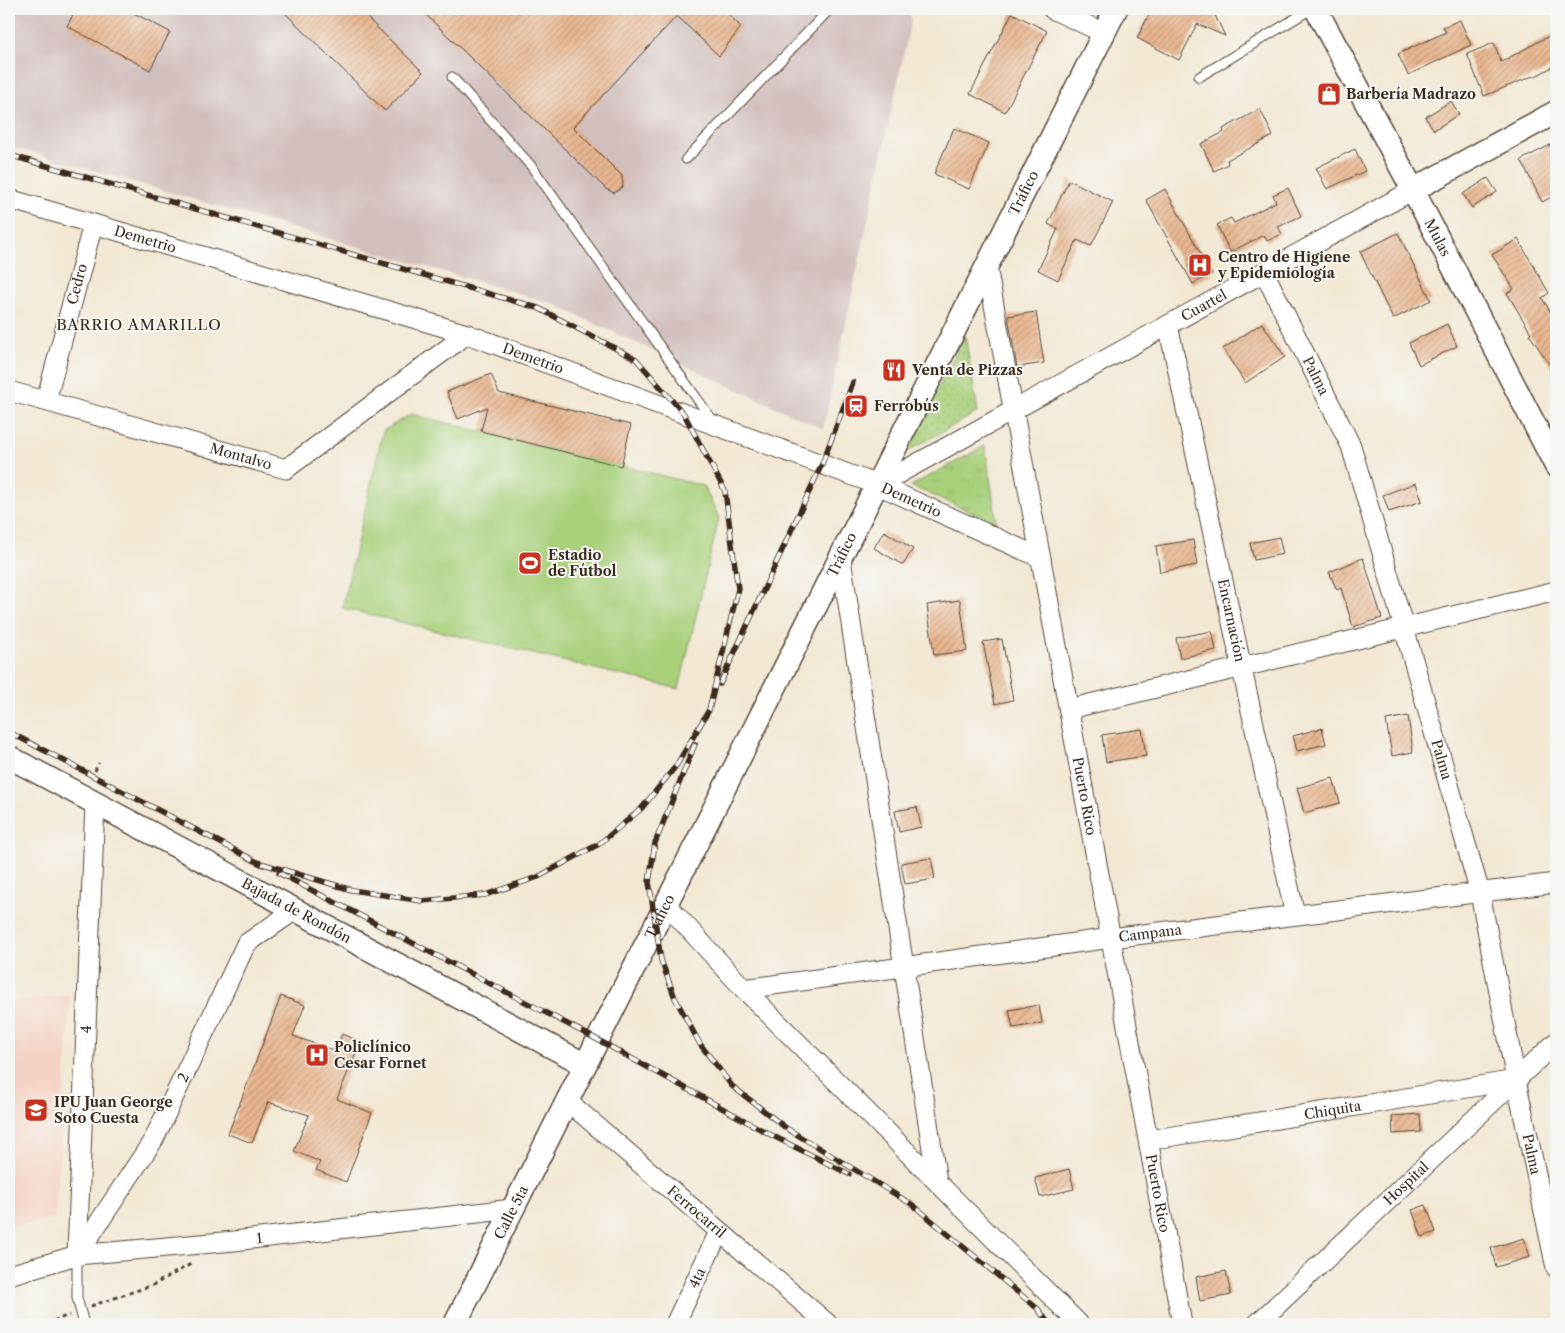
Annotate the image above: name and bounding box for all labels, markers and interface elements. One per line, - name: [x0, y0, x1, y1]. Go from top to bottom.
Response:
- shop icon: Barbería Madrazo: [1316, 81, 1342, 107]
- place label: Barbería Madrazo: [1346, 85, 1476, 103]
- street label: Tráfico: [1005, 168, 1042, 218]
- street label: Mulas: [1420, 216, 1455, 260]
- street label: Demetrio: [112, 221, 178, 257]
- place label: Centro de Higiene y Epidemiología: [1217, 248, 1350, 282]
- hospital icon: Centro de Higiene y Epidemiología: [1187, 252, 1213, 278]
- street label: Cedro: [63, 262, 91, 306]
- street label: Cuartel: [1178, 285, 1230, 325]
- district label: BARRIO AMARILLO: [56, 315, 222, 334]
- street label: Demetrio: [500, 339, 566, 378]
- street label: Palma: [1299, 353, 1333, 399]
- restaurant icon: Venta de Pizzas: [881, 357, 907, 383]
- place label: Venta de Pizzas: [911, 361, 1023, 379]
- station icon: Ferrobús: [843, 393, 869, 419]
- place label: Ferrobús: [874, 397, 939, 415]
- street label: Montalvo: [208, 439, 274, 474]
- street label: Demetrio: [879, 479, 944, 521]
- street label: Tráfico: [823, 529, 860, 580]
- place label: Estadio de Fútbol: [548, 546, 617, 580]
- sports icon: Estadio de Fútbol: [517, 550, 543, 576]
- street label: Encarnación: [1214, 577, 1249, 664]
- street label: Palma: [1427, 737, 1456, 782]
- street label: Puerto Rico: [1069, 755, 1101, 837]
- street label: Bajada de Rondón: [239, 874, 355, 947]
- street label: Tráfico: [641, 891, 679, 942]
- street label: Campana: [1118, 920, 1183, 946]
- street label: 4: [77, 1025, 95, 1034]
- place label: Policlínico Cesar Fornet: [334, 1038, 427, 1072]
- hospital icon: Policlínico Cesar Fornet: [304, 1042, 330, 1068]
- street label: 2: [173, 1070, 193, 1085]
- place label: IPU Juan George Soto Cuesta: [54, 1093, 173, 1127]
- street label: Chiquita: [1303, 1096, 1363, 1124]
- school or university icon: IPU Juan George Soto Cuesta: [23, 1097, 49, 1123]
- street label: Palma: [1519, 1132, 1545, 1177]
- street label: Puerto Rico: [1142, 1153, 1174, 1234]
- street label: Hospital: [1380, 1158, 1433, 1209]
- street label: Calle 5ta: [490, 1182, 532, 1242]
- street label: Ferrocarril: [664, 1182, 730, 1242]
- street label: 1: [255, 1229, 263, 1247]
- street label: 4ta: [684, 1264, 710, 1291]

